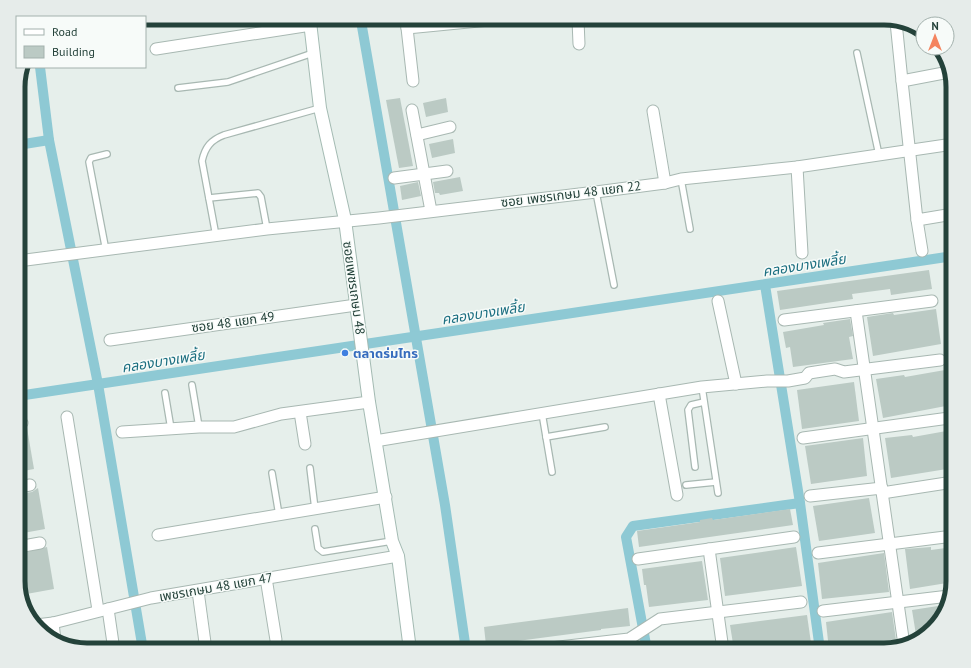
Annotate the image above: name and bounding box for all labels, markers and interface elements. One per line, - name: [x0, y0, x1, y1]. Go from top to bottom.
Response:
- legend: [16, 16, 146, 68]
- north arrow: [915, 16, 955, 56]
- text: N: [931, 19, 939, 33]
- text: Road: [52, 24, 77, 39]
- text: Building: [52, 44, 95, 59]
- street label: ซอย เพชรเกษม 48 แยก 22: [500, 177, 642, 211]
- street label: ซอยเพชรเกษม 48: [339, 240, 369, 336]
- water label: คลองบางเพลี้ย: [761, 248, 848, 280]
- water label: คลองบางเพลี้ย: [440, 296, 527, 328]
- street label: ซอย 48 แยก 49: [190, 308, 276, 336]
- water label: คลองบางเพลี้ย: [120, 344, 207, 376]
- place label: ตลาดร่มไทร: [353, 345, 418, 362]
- marker: ตลาดร่มไทร: [340, 348, 350, 358]
- street label: เพชรเกษม 48 แยก 47: [158, 569, 274, 605]

